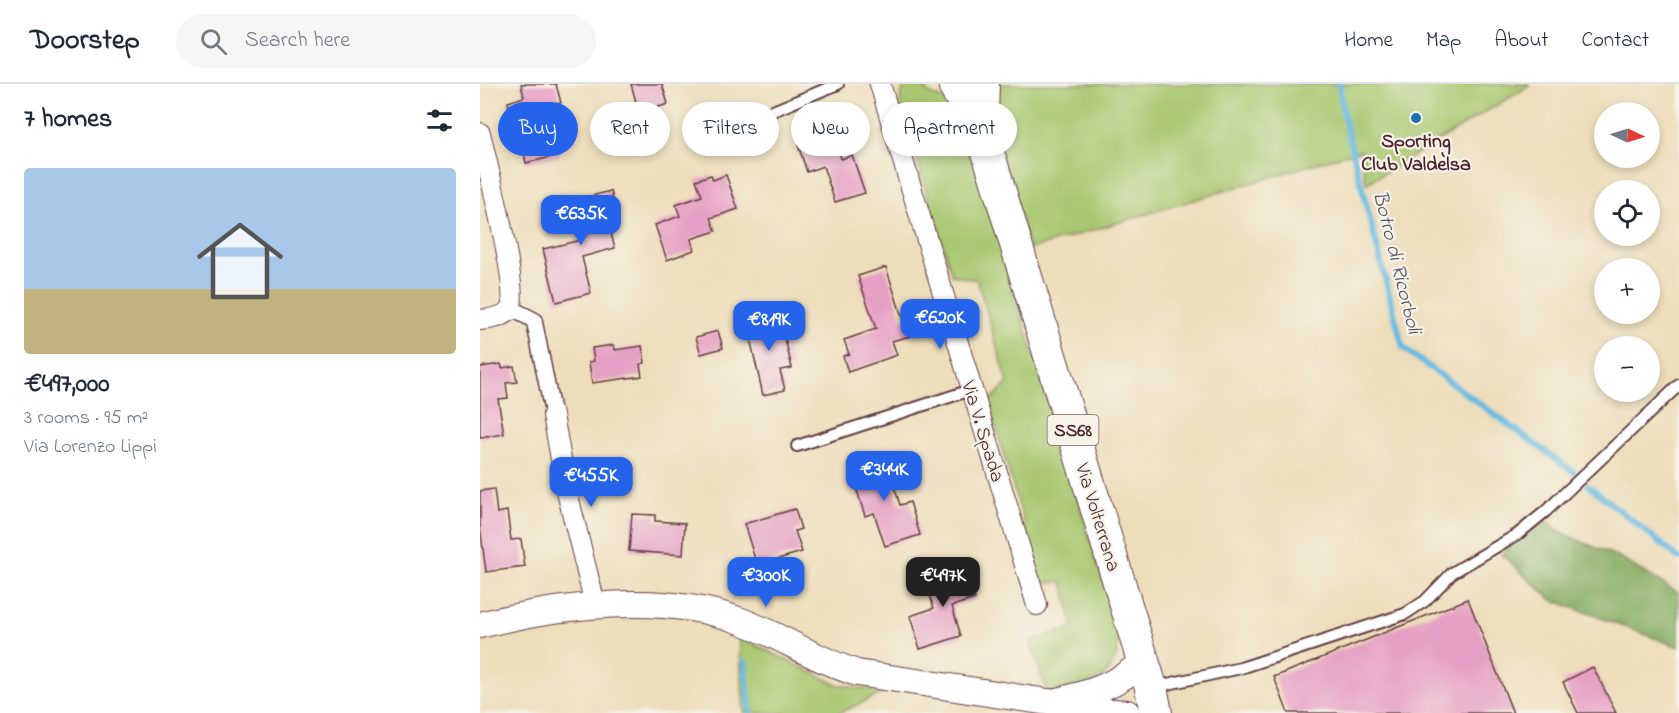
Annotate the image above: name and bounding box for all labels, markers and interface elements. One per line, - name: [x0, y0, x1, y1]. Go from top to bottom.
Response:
- search box: [176, 14, 596, 68]
- text: Doorstep: [30, 21, 140, 62]
- icon: search: [197, 25, 230, 58]
- text: Search here: [245, 25, 350, 57]
- text: Home: [1344, 26, 1393, 56]
- text: Map: [1426, 26, 1461, 56]
- text: About: [1494, 26, 1548, 56]
- text: Contact: [1581, 26, 1649, 56]
- text: 7 homes: [24, 101, 112, 139]
- chip: Buy: [498, 102, 578, 156]
- chip: Rent: [590, 102, 670, 156]
- chip: Filters: [682, 102, 779, 156]
- chip: New: [791, 102, 870, 156]
- chip: Apartment: [882, 102, 1017, 156]
- north arrow: [1594, 102, 1660, 168]
- map controls: [1594, 102, 1660, 402]
- icon: filters: [423, 104, 456, 137]
- marker: Sporting Club Valdelsa: [1409, 111, 1423, 125]
- place label: Sporting Club Valdelsa: [1361, 128, 1471, 180]
- button: locate: [1594, 180, 1660, 246]
- water label: Botro di Ricorboli: [1364, 188, 1429, 339]
- pin: €635K: [539, 195, 623, 246]
- text: €635K: [555, 200, 607, 229]
- icon: home: [186, 207, 294, 315]
- button: +: [1594, 258, 1660, 324]
- pin: €620K: [898, 299, 982, 350]
- pin: €819K: [727, 301, 811, 352]
- text: €620K: [914, 304, 966, 333]
- text: €819K: [747, 306, 791, 335]
- button: −: [1594, 336, 1660, 402]
- text: €497,000: [24, 366, 110, 404]
- street label: Via V. Spada: [952, 376, 1011, 486]
- text: 3 rooms · 95 m²: [24, 404, 148, 433]
- road number: SS68: [1048, 415, 1098, 445]
- text: Via Lorenzo Lippi: [24, 433, 157, 462]
- pin: €344K: [842, 451, 926, 502]
- text: €344K: [860, 456, 908, 485]
- pin: €455K: [549, 457, 633, 508]
- street label: Via Volterrana: [1066, 459, 1127, 575]
- text: €455K: [564, 462, 618, 491]
- pin: €300K: [724, 557, 808, 608]
- pin: €497K: [901, 557, 985, 608]
- text: €300K: [741, 562, 791, 591]
- text: €497K: [920, 562, 966, 591]

